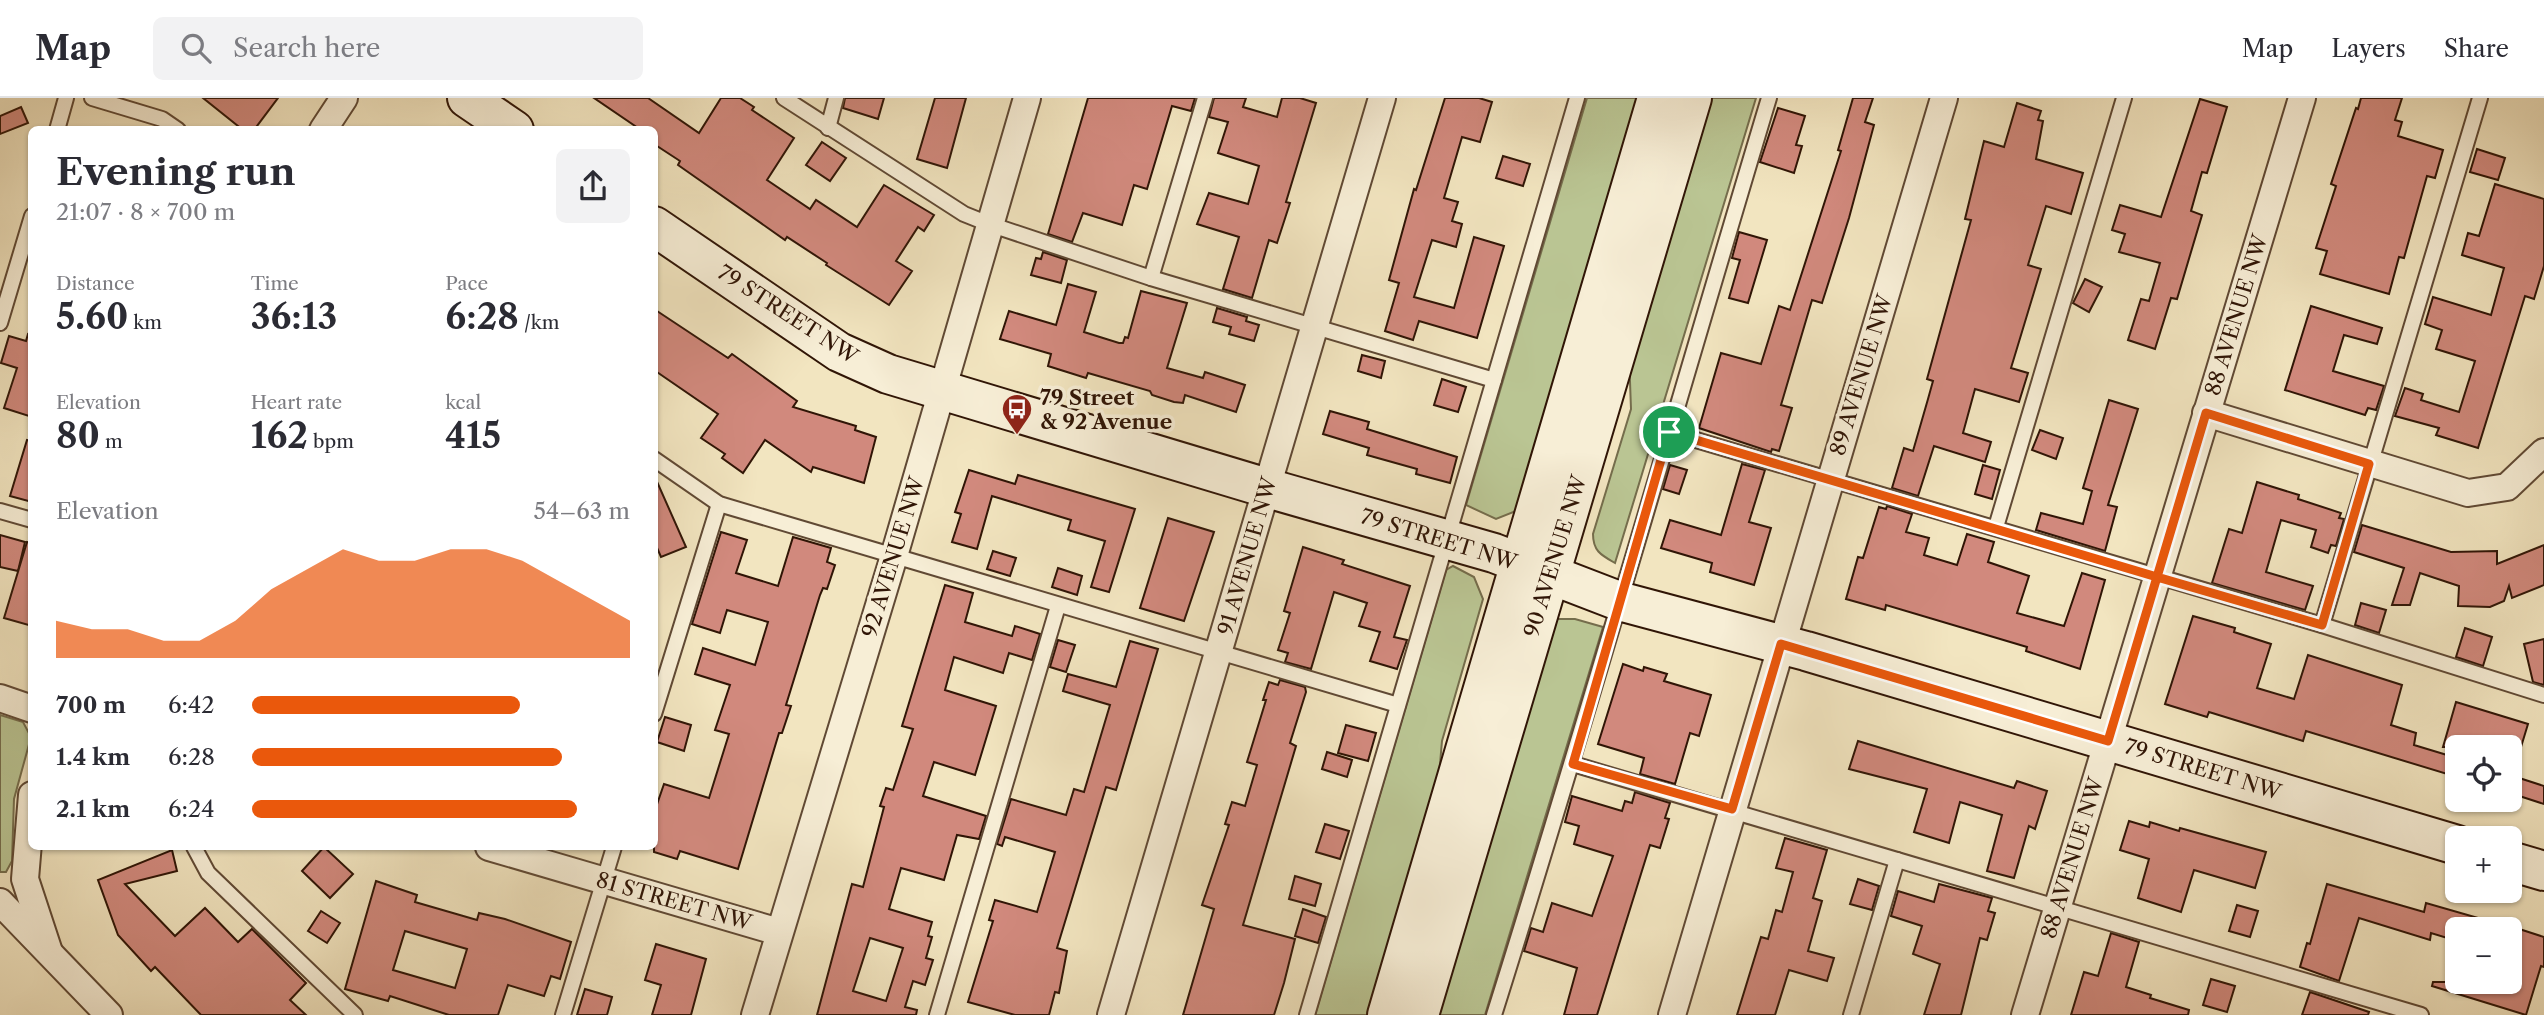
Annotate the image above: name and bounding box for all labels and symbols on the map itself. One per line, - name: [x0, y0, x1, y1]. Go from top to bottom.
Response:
- street label: 88 AVENUE NW: [2200, 230, 2273, 399]
- street label: 79 STREET NW: [713, 259, 864, 369]
- street label: 89 AVENUE NW: [1825, 291, 1898, 458]
- place label: 79 Street & 92 Avenue: [1040, 385, 1172, 434]
- bus stop icon: 79 Street & 92 Avenue: [1000, 392, 1034, 436]
- pin: [1639, 402, 1699, 462]
- street label: 90 AVENUE NW: [1519, 471, 1592, 640]
- street label: 92 AVENUE NW: [857, 473, 930, 640]
- street label: 91 AVENUE NW: [1212, 473, 1282, 638]
- street label: 79 STREET NW: [1358, 503, 1521, 575]
- street label: 79 STREET NW: [2122, 733, 2285, 805]
- street label: 88 AVENUE NW: [2036, 773, 2109, 942]
- street label: 81 STREET NW: [593, 867, 756, 935]

